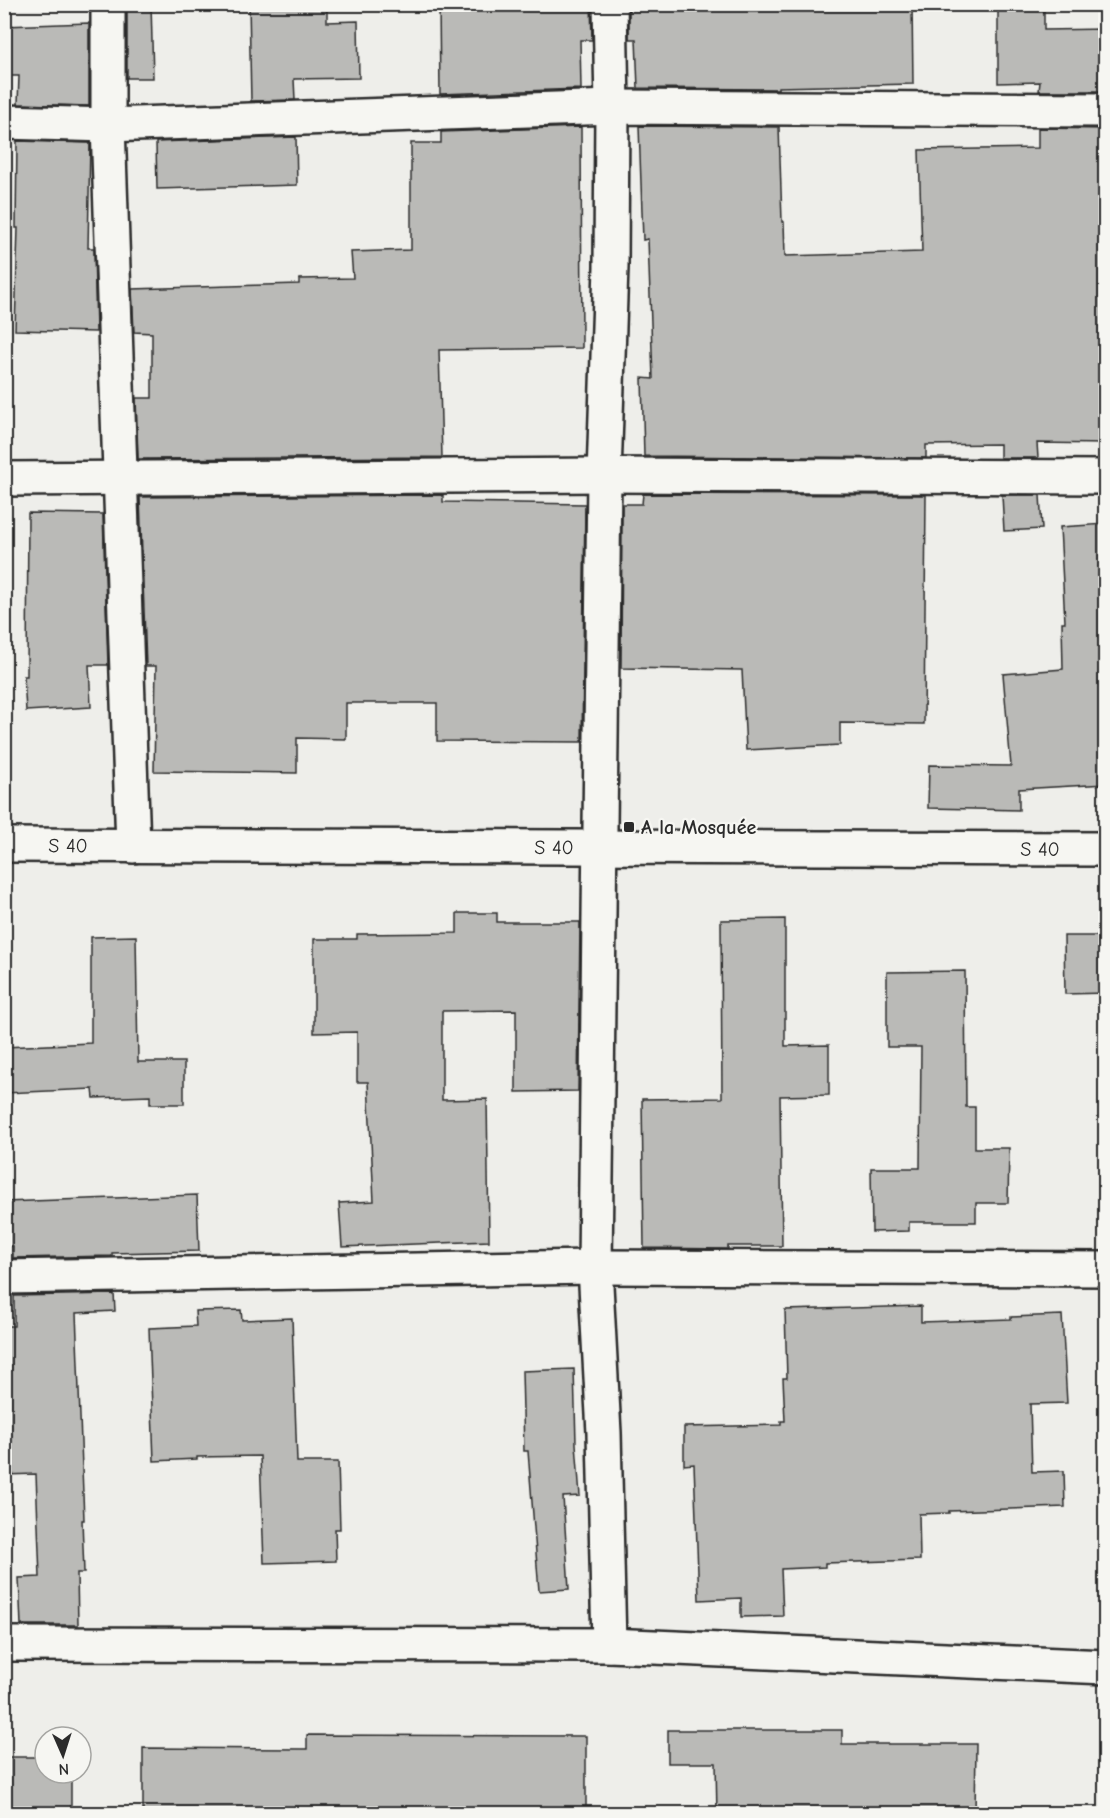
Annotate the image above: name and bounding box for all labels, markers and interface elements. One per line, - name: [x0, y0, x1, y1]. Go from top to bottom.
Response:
- place label: A la Mosquée: [641, 816, 757, 839]
- marker: A la Mosquée: [622, 820, 636, 834]
- street label: S 40: [48, 834, 88, 857]
- street label: S 40: [534, 836, 574, 859]
- street label: S 40: [1020, 838, 1060, 861]
- north arrow: [33, 1725, 93, 1785]
- text: N: [58, 1760, 69, 1778]

